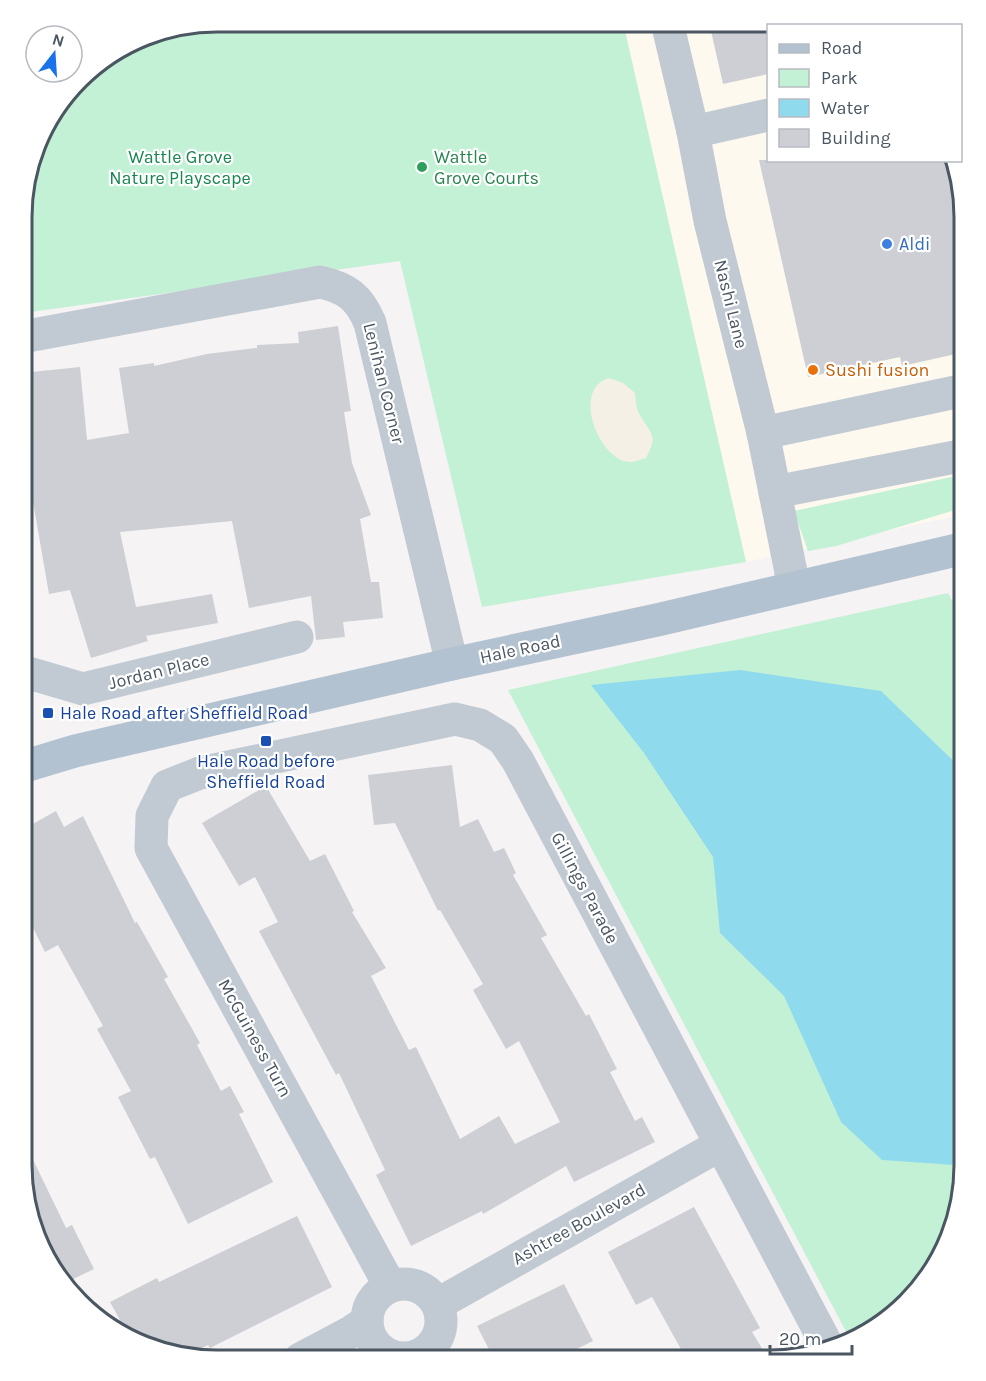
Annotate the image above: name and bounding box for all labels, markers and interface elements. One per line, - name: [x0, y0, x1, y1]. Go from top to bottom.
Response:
- north arrow: [24, 24, 84, 84]
- legend: [767, 24, 962, 162]
- text: N: [50, 29, 67, 51]
- text: Road: [821, 37, 862, 59]
- text: Park: [821, 67, 858, 89]
- text: Water: [821, 97, 869, 119]
- text: Building: [821, 127, 891, 149]
- park label: Wattle Grove Nature Playscape: [109, 146, 251, 189]
- place label: Wattle Grove Courts: [434, 146, 539, 189]
- marker: Wattle Grove Courts: [415, 160, 429, 174]
- place label: Aldi: [899, 233, 930, 255]
- marker: Aldi: [880, 237, 894, 251]
- street label: Nashi Lane: [709, 257, 753, 351]
- street label: Lenihan Corner: [358, 320, 410, 446]
- place label: Sushi fusion: [825, 359, 929, 381]
- marker: Sushi fusion: [806, 363, 820, 377]
- street label: Hale Road: [478, 630, 562, 668]
- street label: Jordan Place: [106, 648, 212, 694]
- place label: Hale Road after Sheffield Road: [60, 702, 308, 724]
- marker: Hale Road after Sheffield Road: [41, 706, 55, 720]
- marker: Hale Road before Sheffield Road: [259, 734, 273, 748]
- place label: Hale Road before Sheffield Road: [197, 750, 335, 793]
- street label: Gillings Parade: [546, 828, 624, 948]
- street label: McGuiness Turn: [213, 975, 297, 1101]
- street label: Ashtree Boulevard: [508, 1178, 650, 1270]
- scale bar: [770, 1318, 852, 1356]
- text: 20 m: [779, 1328, 821, 1350]

